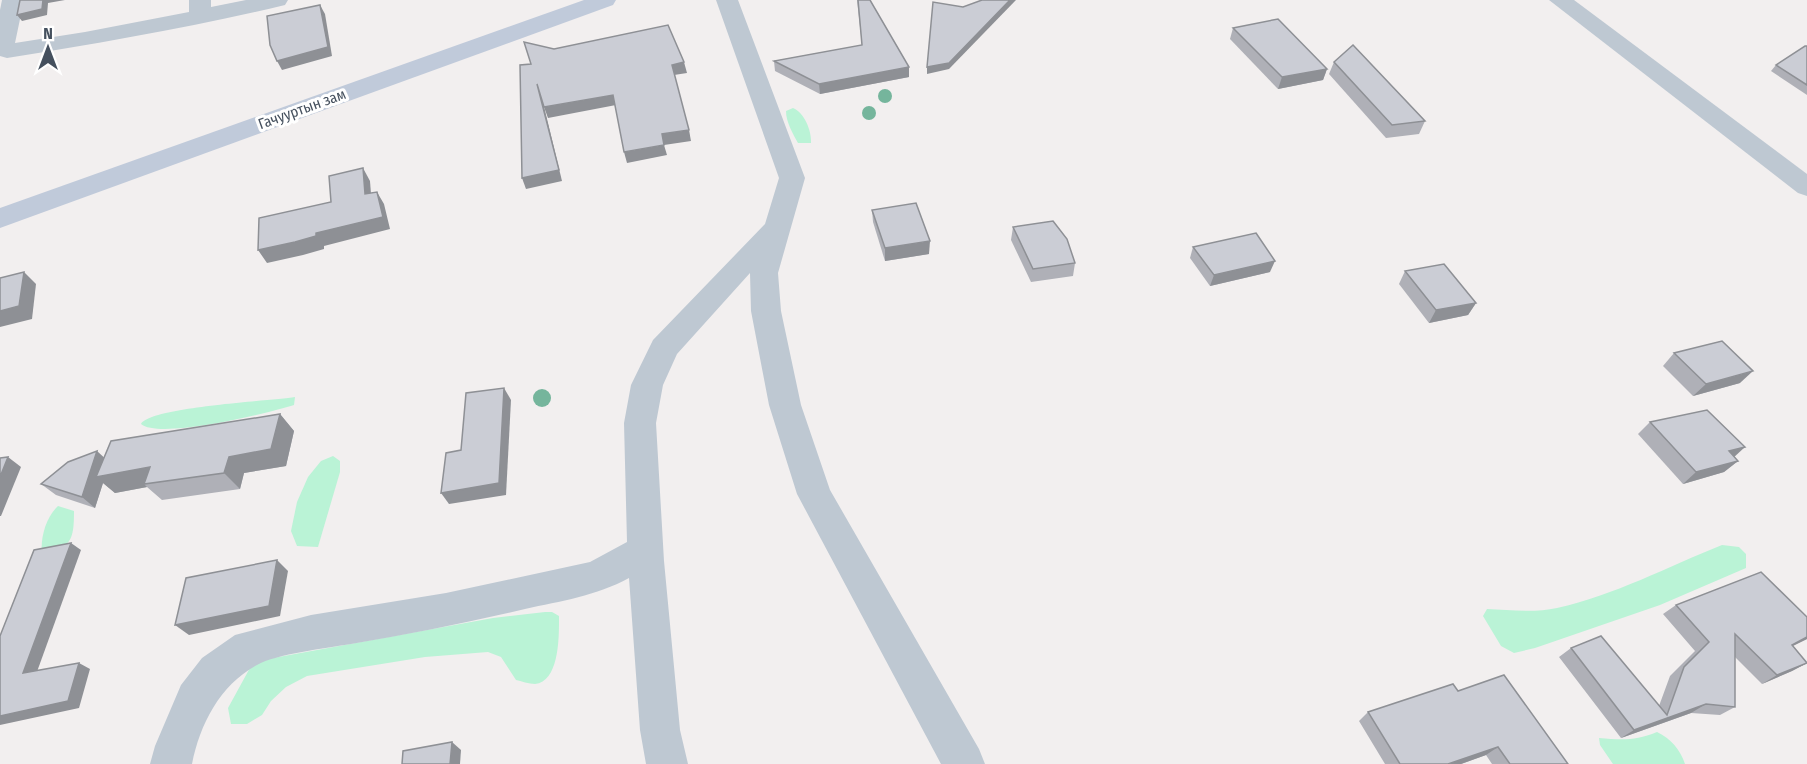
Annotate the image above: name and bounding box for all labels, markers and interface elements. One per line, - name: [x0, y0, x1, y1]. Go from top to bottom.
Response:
- north arrow: [18, 18, 78, 78]
- text: N: [43, 24, 53, 43]
- street label: Гачууртын зам: [256, 85, 348, 133]

